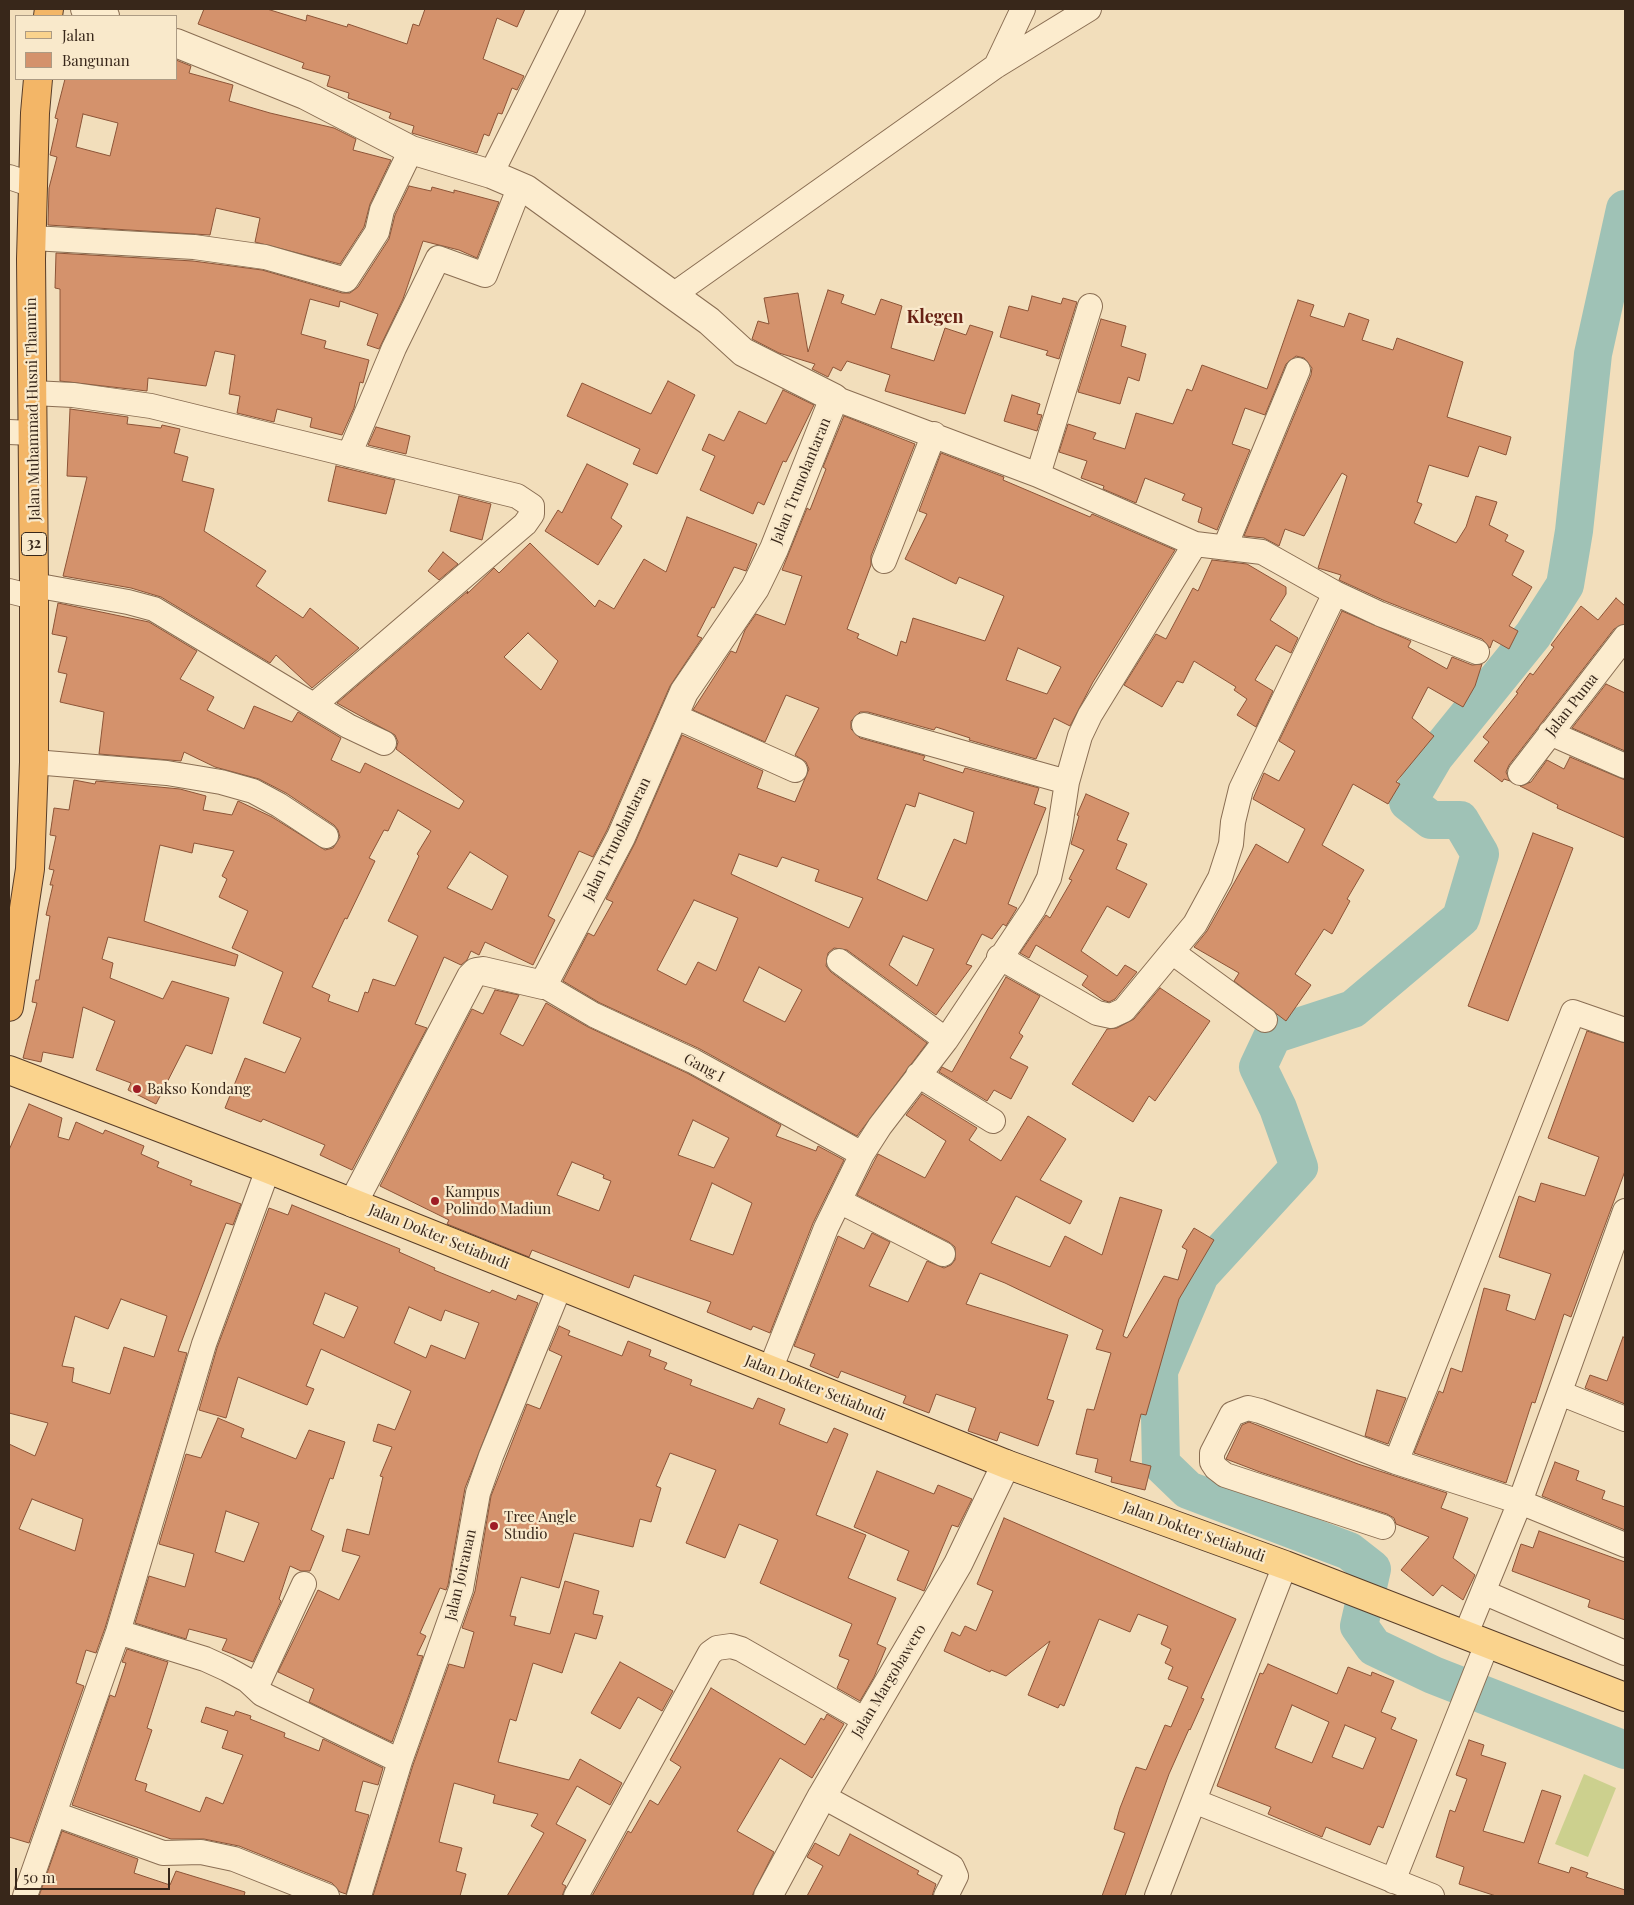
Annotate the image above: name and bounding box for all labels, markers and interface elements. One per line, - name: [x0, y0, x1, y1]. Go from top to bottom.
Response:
- legend: [15, 15, 178, 80]
- text: Jalan: [62, 25, 95, 45]
- text: Bangunan: [62, 50, 130, 70]
- street label: Jalan Muhammad Husni Thamrin: [22, 297, 44, 521]
- district label: Klegen: [906, 306, 964, 328]
- street label: Jalan Trunolantaran: [767, 415, 835, 547]
- road number: 32: [22, 532, 46, 556]
- street label: Jalan Puma: [1542, 670, 1602, 740]
- street label: Jalan Trunolantaran: [579, 774, 655, 904]
- street label: Gang I: [681, 1050, 727, 1086]
- place label: Bakso Kondang: [147, 1080, 251, 1098]
- marker: Bakso Kondang: [131, 1083, 143, 1095]
- place label: Kampus Polindo Madiun: [445, 1183, 551, 1218]
- marker: Kampus Polindo Madiun: [429, 1195, 441, 1207]
- street label: Jalan Dokter Setiabudi: [366, 1201, 512, 1273]
- street label: Jalan Dokter Setiabudi: [742, 1352, 888, 1424]
- street label: Jalan Dokter Setiabudi: [1120, 1498, 1268, 1566]
- place label: Tree Angle Studio: [504, 1508, 577, 1543]
- marker: Tree Angle Studio: [488, 1520, 500, 1532]
- street label: Jalan Joiranan: [442, 1528, 480, 1622]
- street label: Jalan Margobawero: [848, 1621, 930, 1741]
- scale bar: [18, 1858, 172, 1890]
- text: 50 m: [23, 1867, 55, 1887]

